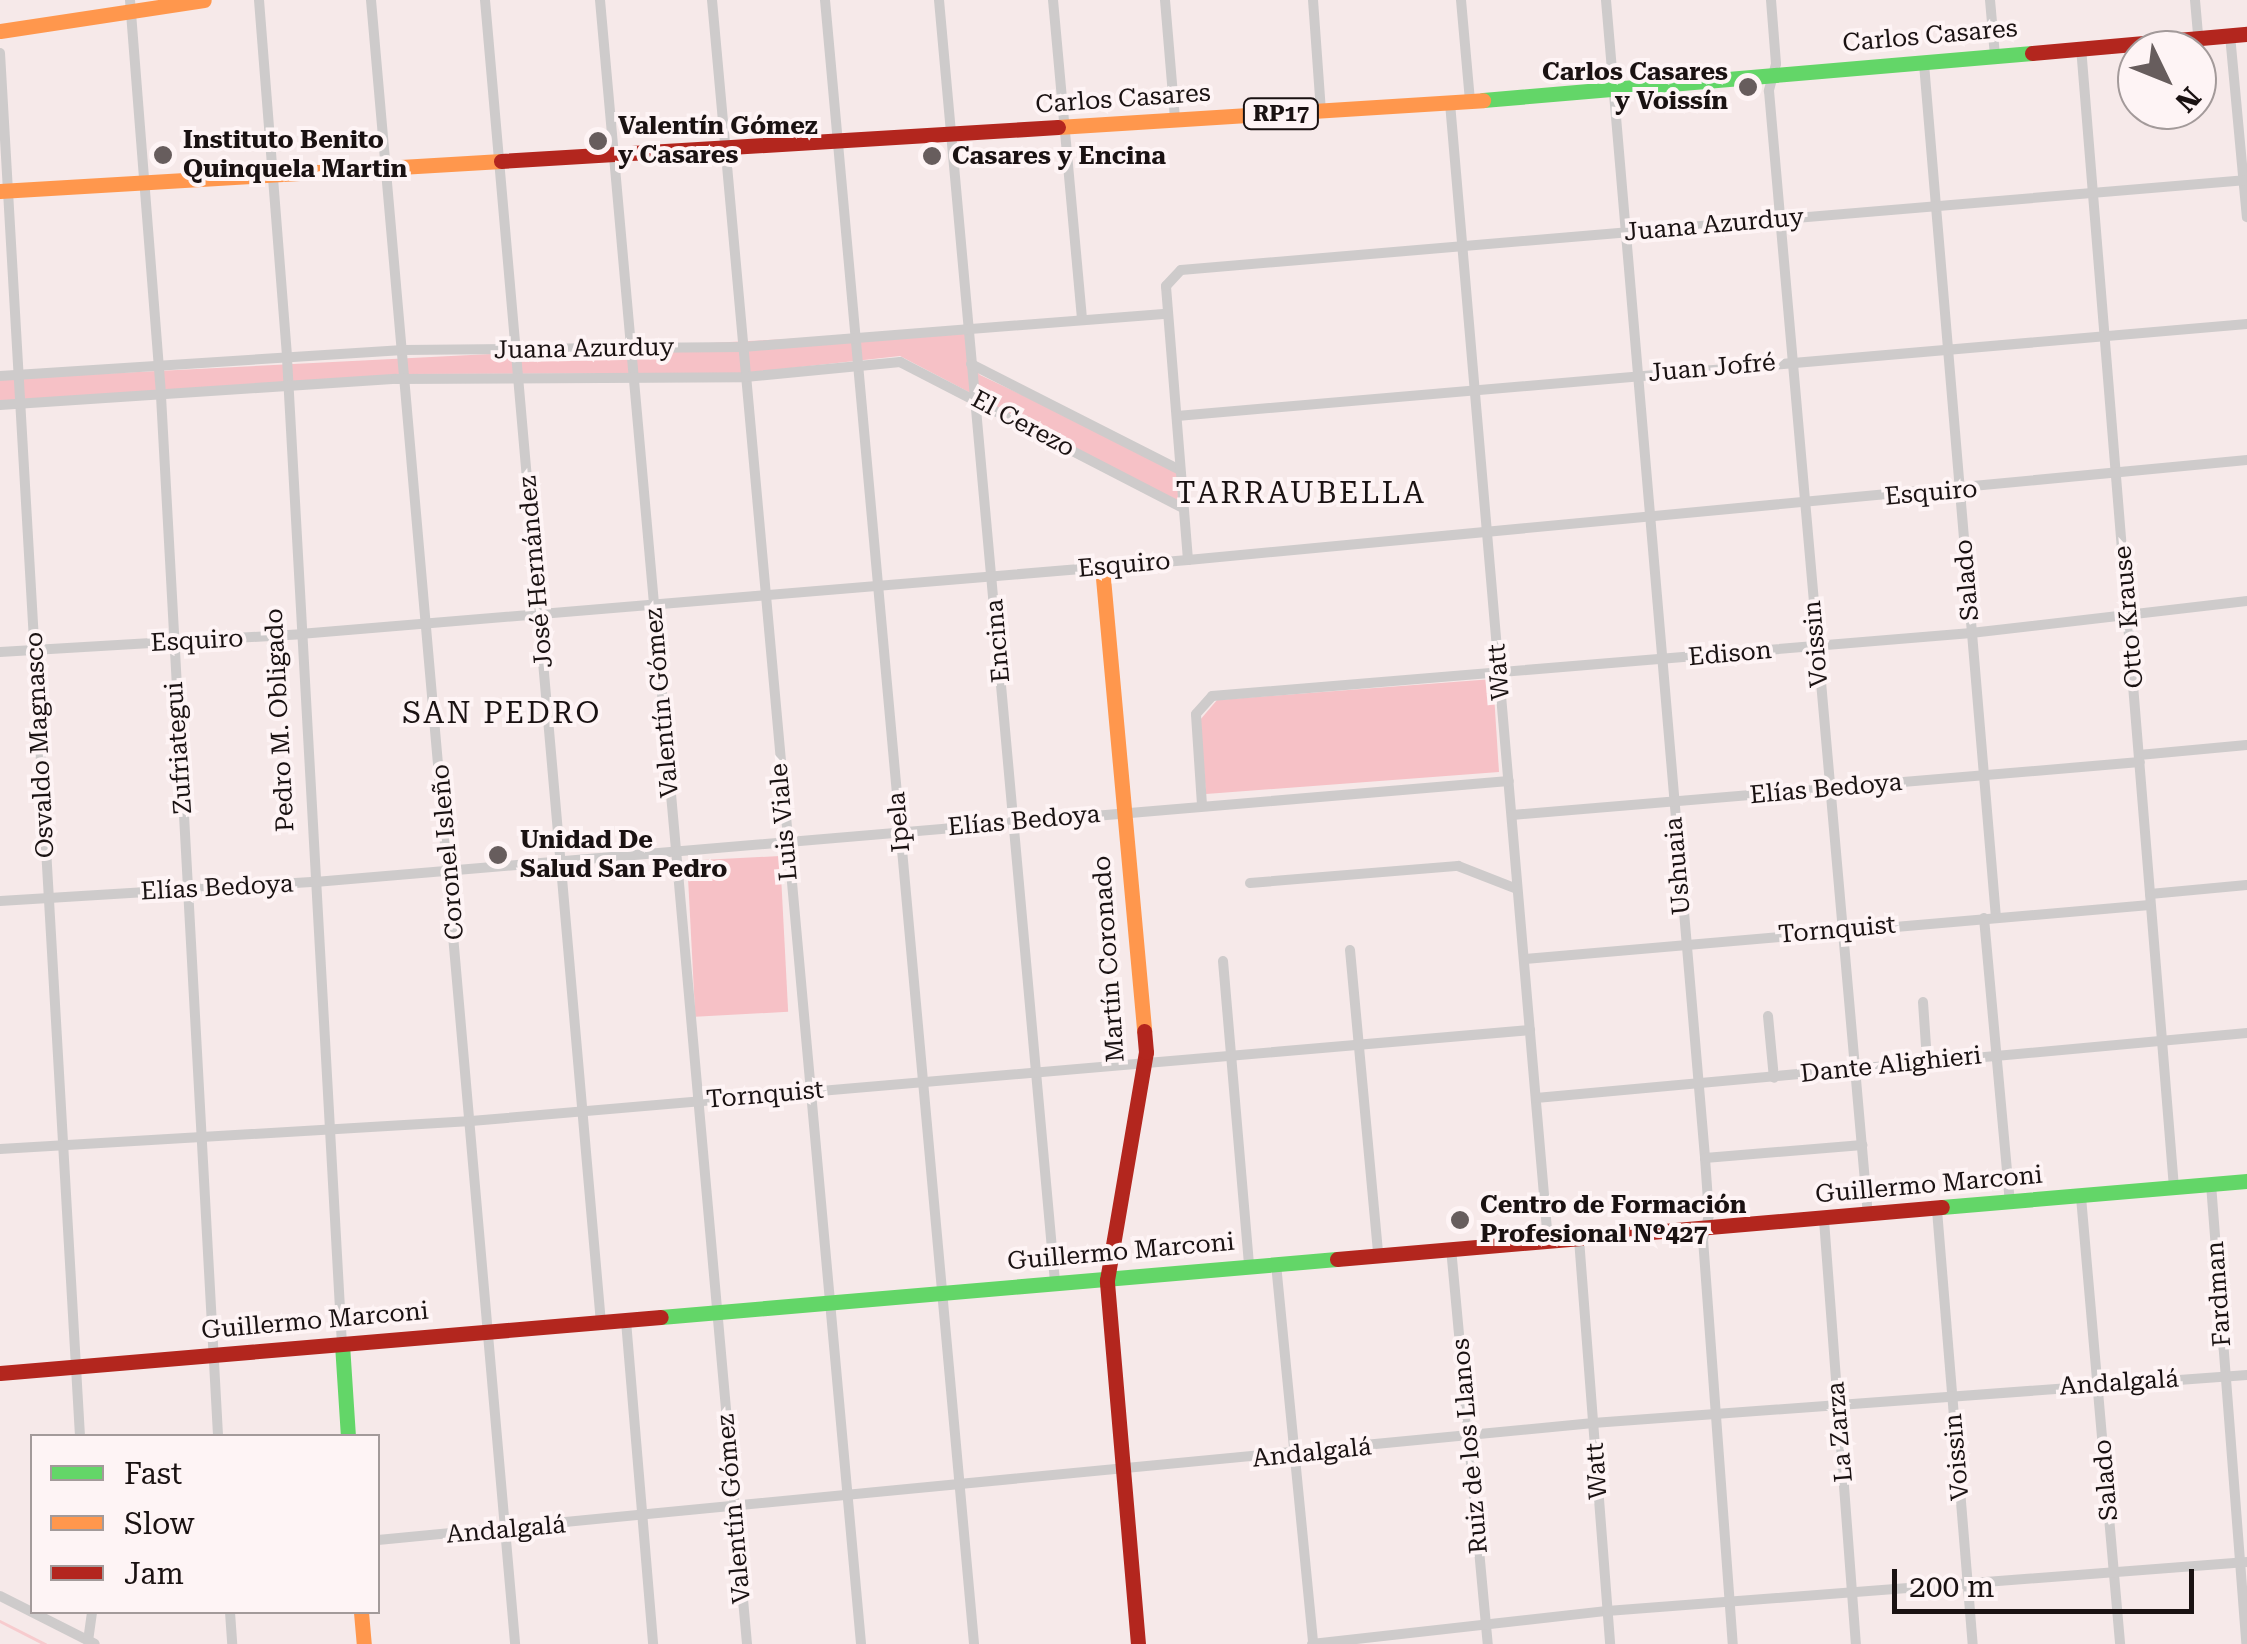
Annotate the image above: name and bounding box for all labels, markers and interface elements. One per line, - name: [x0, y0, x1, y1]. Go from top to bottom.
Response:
- street label: Carlos Casares: [1841, 13, 2019, 59]
- north arrow: [2117, 30, 2217, 130]
- place label: Carlos Casares y Voissín: [1542, 58, 1728, 117]
- marker: Carlos Casares y Voissín: [1737, 76, 1759, 98]
- street label: Carlos Casares: [1034, 78, 1212, 120]
- text: N: [2168, 80, 2207, 119]
- road number: RP17: [1241, 97, 1321, 131]
- place label: Valentín Gómez y Casares: [618, 112, 818, 171]
- place label: Instituto Benito Quinquela Martin: [183, 126, 407, 185]
- marker: Valentín Gómez y Casares: [587, 130, 609, 152]
- place label: Casares y Encina: [952, 141, 1166, 171]
- marker: Instituto Benito Quinquela Martin: [152, 144, 174, 166]
- marker: Casares y Encina: [921, 145, 943, 167]
- street label: Juana Azurduy: [1623, 202, 1805, 248]
- street label: Juana Azurduy: [494, 332, 674, 366]
- street label: Juan Jofré: [1647, 347, 1777, 389]
- street label: El Cerezo: [966, 384, 1080, 464]
- street label: Esquiro: [1883, 474, 1979, 512]
- street label: José Hernández: [513, 475, 559, 669]
- district label: TARRAUBELLA: [1175, 475, 1427, 511]
- street label: Salado: [1948, 538, 1986, 622]
- street label: Otto Krause: [2108, 544, 2150, 690]
- street label: Esquiro: [1076, 546, 1172, 584]
- street label: Encina: [979, 598, 1017, 684]
- street label: Voissin: [1797, 599, 1835, 689]
- street label: Pedro M. Obligado: [259, 607, 301, 833]
- street label: Valentín Gómez: [639, 607, 685, 799]
- street label: Esquiro: [150, 624, 244, 658]
- street label: Osvaldo Magnasco: [19, 631, 61, 859]
- street label: Edison: [1687, 635, 1773, 673]
- street label: Watt: [1482, 643, 1516, 701]
- street label: Zufriategui: [159, 681, 199, 815]
- district label: SAN PEDRO: [402, 695, 602, 731]
- street label: Luis Viale: [764, 762, 804, 882]
- street label: Coronel Isleño: [425, 763, 471, 941]
- street label: Elías Bedoya: [1749, 767, 1903, 811]
- street label: Ipela: [881, 791, 917, 853]
- street label: Elías Bedoya: [947, 799, 1101, 843]
- street label: Ushuaia: [1659, 816, 1697, 916]
- place label: Unidad De Salud San Pedro: [520, 826, 727, 885]
- marker: Unidad De Salud San Pedro: [485, 842, 511, 868]
- street label: Martín Coronado: [1087, 855, 1131, 1063]
- street label: Elías Bedoya: [140, 869, 294, 907]
- street label: Tornquist: [1777, 910, 1897, 950]
- street label: Dante Alighieri: [1799, 1041, 1983, 1089]
- street label: Tornquist: [705, 1075, 825, 1115]
- street label: Guillermo Marconi: [1814, 1160, 2044, 1210]
- place label: Centro de Formación Profesional Nº427: [1480, 1191, 1747, 1250]
- marker: Centro de Formación Profesional Nº427: [1449, 1209, 1471, 1231]
- street label: Guillermo Marconi: [1006, 1227, 1236, 1277]
- street label: Fardman: [2200, 1240, 2238, 1348]
- street label: Guillermo Marconi: [200, 1296, 430, 1346]
- street label: Ruiz de los Llanos: [1446, 1337, 1494, 1555]
- street label: Andalgalá: [2058, 1364, 2180, 1402]
- street label: La Zarza: [1821, 1381, 1859, 1483]
- street label: Voissin: [1938, 1412, 1976, 1502]
- street label: Valentín Gómez: [711, 1413, 757, 1605]
- street label: Andalgalá: [1251, 1432, 1373, 1474]
- legend: [30, 1434, 380, 1614]
- street label: Salado: [2087, 1438, 2125, 1522]
- street label: Watt: [1580, 1442, 1614, 1500]
- text: Fast: [124, 1456, 182, 1491]
- text: Slow: [124, 1506, 195, 1541]
- street label: Andalgalá: [445, 1510, 567, 1550]
- scale bar: [1897, 1549, 2200, 1611]
- text: Jam: [124, 1556, 184, 1591]
- text: 200 m: [1909, 1569, 1994, 1604]

